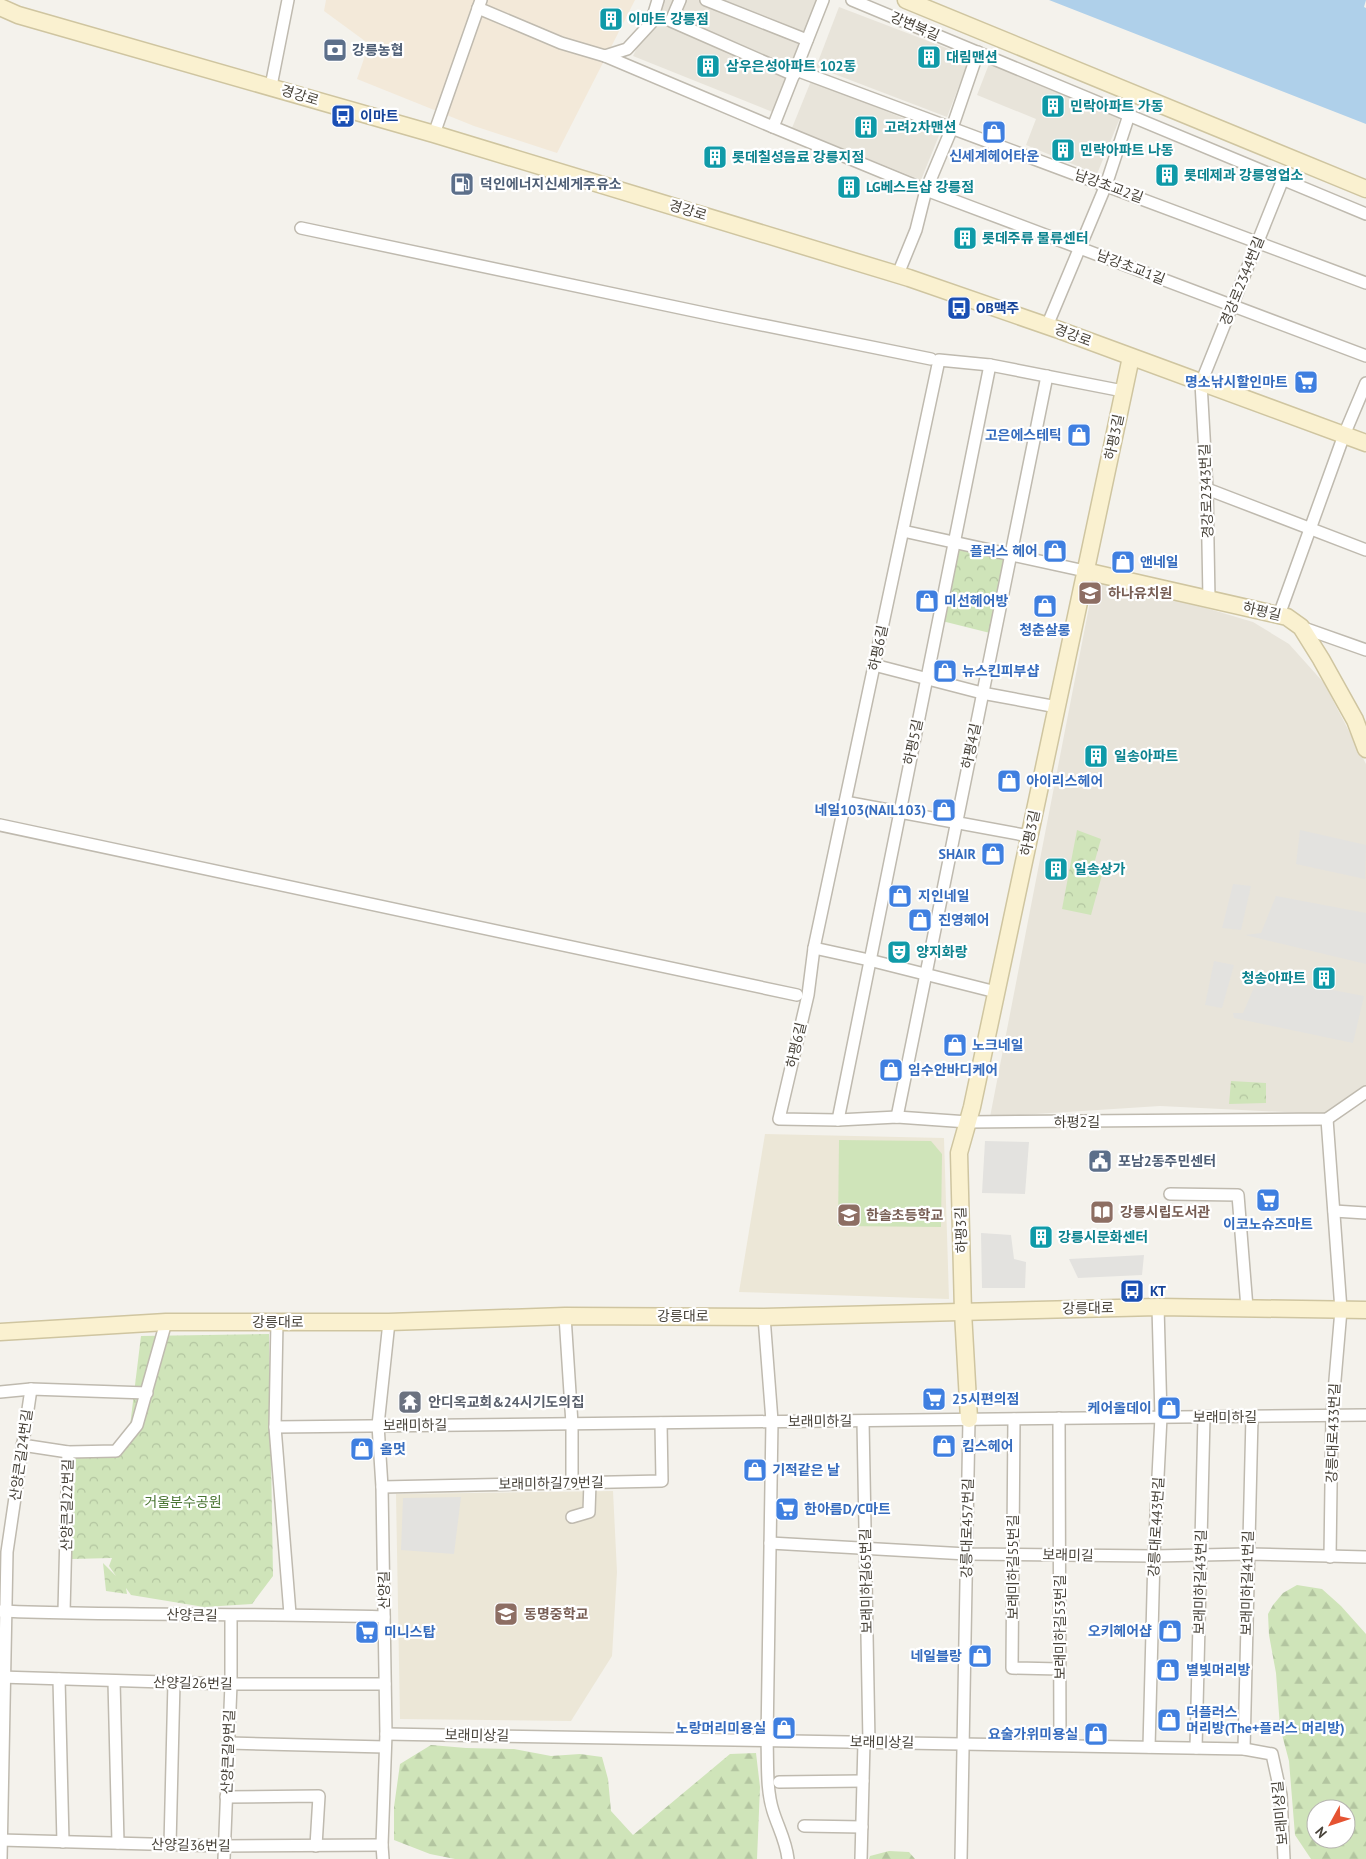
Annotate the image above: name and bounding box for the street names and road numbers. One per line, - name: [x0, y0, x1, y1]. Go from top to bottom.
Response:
- street label: 강변북길: [888, 8, 942, 44]
- street label: 경강로: [279, 81, 321, 109]
- street label: 남강초교2길: [1072, 165, 1146, 207]
- street label: 경강로: [667, 196, 709, 224]
- street label: 경강로2344번길: [1216, 234, 1268, 328]
- street label: 남강초교1길: [1094, 246, 1168, 288]
- street label: 경강로: [1052, 320, 1094, 350]
- street label: 하평3길: [1100, 412, 1128, 462]
- street label: 경강로2343번길: [1195, 443, 1217, 539]
- street label: 하평길: [1241, 598, 1283, 624]
- street label: 하평6길: [864, 623, 892, 673]
- street label: 하평5길: [899, 717, 927, 767]
- street label: 하평4길: [957, 721, 985, 771]
- street label: 하평3길: [1016, 808, 1044, 858]
- street label: 하평6길: [782, 1020, 810, 1070]
- street label: 하평2길: [1054, 1113, 1100, 1131]
- street label: 하평3길: [951, 1207, 971, 1253]
- street label: 강릉대로: [1062, 1299, 1114, 1317]
- street label: 강릉대로: [657, 1307, 709, 1325]
- street label: 강릉대로: [252, 1313, 304, 1331]
- street label: 강릉대로433번길: [1322, 1383, 1344, 1483]
- street label: 산양큰길24번길: [6, 1408, 36, 1502]
- street label: 보래미하길: [1193, 1408, 1257, 1426]
- street label: 보래미하길: [788, 1411, 852, 1431]
- street label: 보래미하길: [383, 1415, 447, 1435]
- street label: 산양큰길22번길: [57, 1459, 77, 1551]
- street label: 보래미하길79번길: [498, 1473, 604, 1493]
- street label: 강릉대로443번길: [1144, 1477, 1168, 1577]
- street label: 강릉대로457번길: [957, 1478, 977, 1578]
- street label: 보래미하길55번길: [1004, 1514, 1022, 1620]
- street label: 보래미하길65번길: [856, 1528, 876, 1634]
- street label: 보래미하길43번길: [1190, 1529, 1210, 1635]
- street label: 보래미하길41번길: [1237, 1530, 1257, 1636]
- street label: 보래미길: [1042, 1546, 1094, 1564]
- street label: 산양길: [375, 1571, 393, 1609]
- street label: 보래미하길53번길: [1051, 1574, 1069, 1680]
- street label: 산양큰길: [166, 1606, 218, 1624]
- street label: 산양길26번길: [153, 1673, 233, 1693]
- street label: 산양큰길9번길: [218, 1709, 238, 1795]
- street label: 보래미상길: [445, 1725, 509, 1745]
- street label: 보래미상길: [850, 1732, 914, 1752]
- street label: 보래미상길: [1268, 1780, 1292, 1846]
- street label: 산양길36번길: [151, 1835, 231, 1855]

